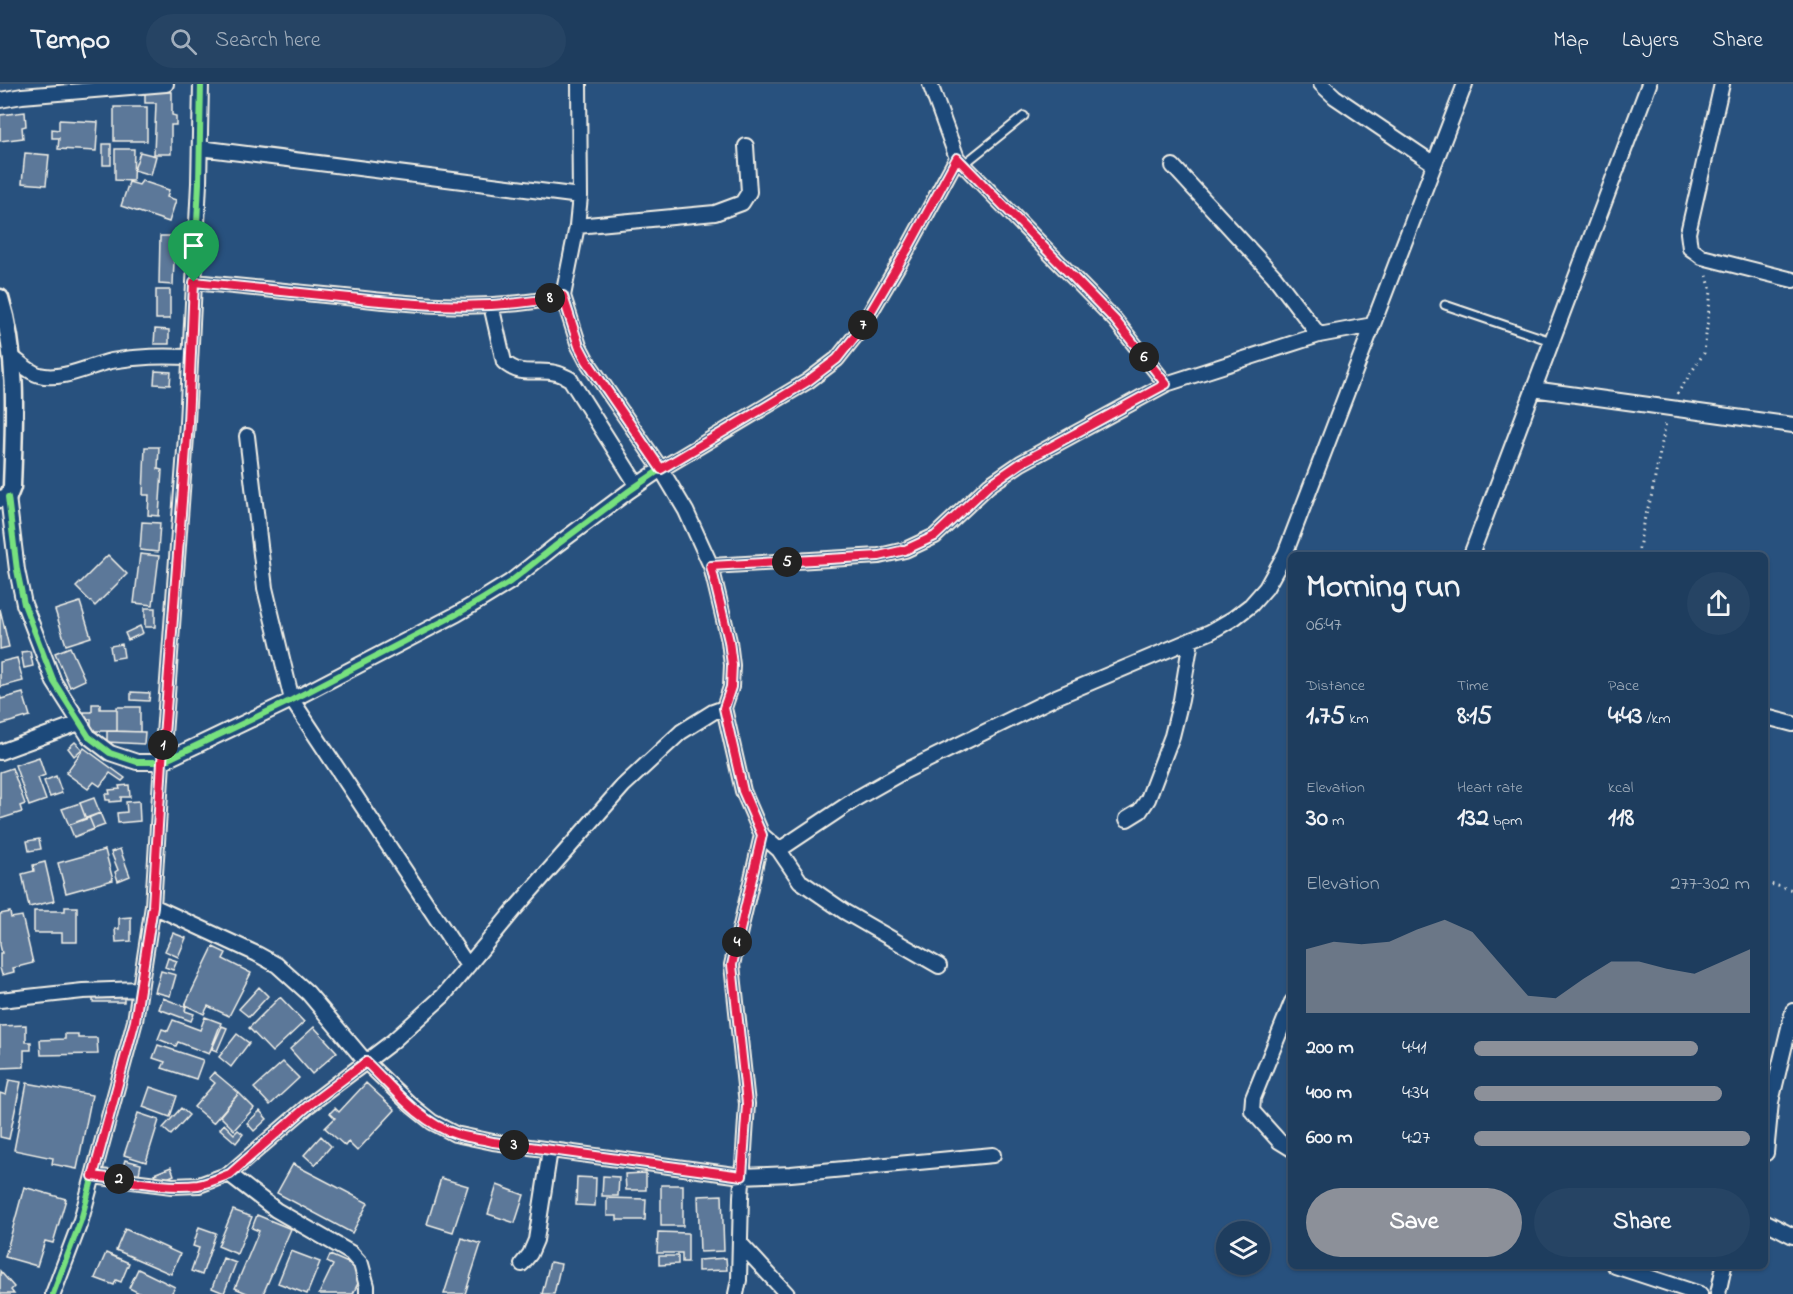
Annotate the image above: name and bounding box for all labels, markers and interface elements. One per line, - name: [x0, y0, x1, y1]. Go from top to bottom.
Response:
- search box: [146, 14, 566, 68]
- text: Tempo: [30, 21, 110, 62]
- icon: search: [167, 25, 200, 58]
- text: Search here: [215, 25, 321, 57]
- text: Map: [1553, 26, 1589, 56]
- text: Layers: [1622, 26, 1679, 56]
- text: Share: [1712, 26, 1763, 56]
- pin: [168, 220, 219, 282]
- icon: arrive: [177, 229, 210, 262]
- pin: 8: [535, 283, 565, 313]
- text: 8: [547, 286, 553, 310]
- pin: 7: [848, 310, 878, 340]
- text: 7: [860, 313, 866, 337]
- pin: 6: [1129, 342, 1159, 372]
- text: 6: [1140, 345, 1148, 369]
- pin: 5: [772, 547, 802, 577]
- text: 5: [782, 550, 792, 574]
- text: Morning run: [1306, 564, 1460, 612]
- button: share: [1687, 572, 1750, 635]
- text: 06:47: [1306, 611, 1342, 640]
- text: Distance: [1306, 674, 1365, 698]
- text: Time: [1457, 674, 1489, 698]
- text: Pace: [1608, 674, 1639, 698]
- text: 1.75: [1306, 698, 1345, 736]
- text: 8:15: [1457, 698, 1492, 736]
- text: 4:43: [1608, 698, 1642, 736]
- text: km: [1345, 707, 1369, 731]
- text: /km: [1642, 707, 1671, 731]
- pin: 1: [148, 730, 178, 760]
- text: 1: [160, 733, 166, 757]
- text: Elevation: [1306, 776, 1365, 800]
- text: Heart rate: [1457, 776, 1523, 800]
- text: kcal: [1608, 776, 1633, 800]
- text: 30: [1306, 800, 1328, 838]
- text: 132: [1457, 800, 1489, 838]
- text: 118: [1608, 800, 1634, 838]
- text: m: [1328, 809, 1344, 833]
- text: bpm: [1489, 809, 1523, 833]
- text: Elevation: [1306, 870, 1380, 899]
- text: 277–302 m: [1670, 870, 1750, 899]
- pin: 4: [722, 927, 752, 957]
- text: 4: [734, 930, 740, 954]
- text: 200 m: [1306, 1034, 1354, 1063]
- text: 4:41: [1402, 1034, 1427, 1063]
- text: 400 m: [1306, 1079, 1352, 1108]
- text: 4:34: [1402, 1079, 1428, 1108]
- text: 600 m: [1306, 1124, 1353, 1153]
- text: 4:27: [1402, 1124, 1430, 1153]
- pin: 3: [499, 1130, 529, 1160]
- text: 3: [511, 1133, 517, 1157]
- pin: 2: [104, 1164, 134, 1194]
- text: 2: [115, 1167, 123, 1191]
- button: Save: [1306, 1188, 1522, 1257]
- button: Share: [1534, 1188, 1750, 1257]
- map controls: [1216, 1221, 1270, 1275]
- button: layers: [1216, 1221, 1270, 1275]

